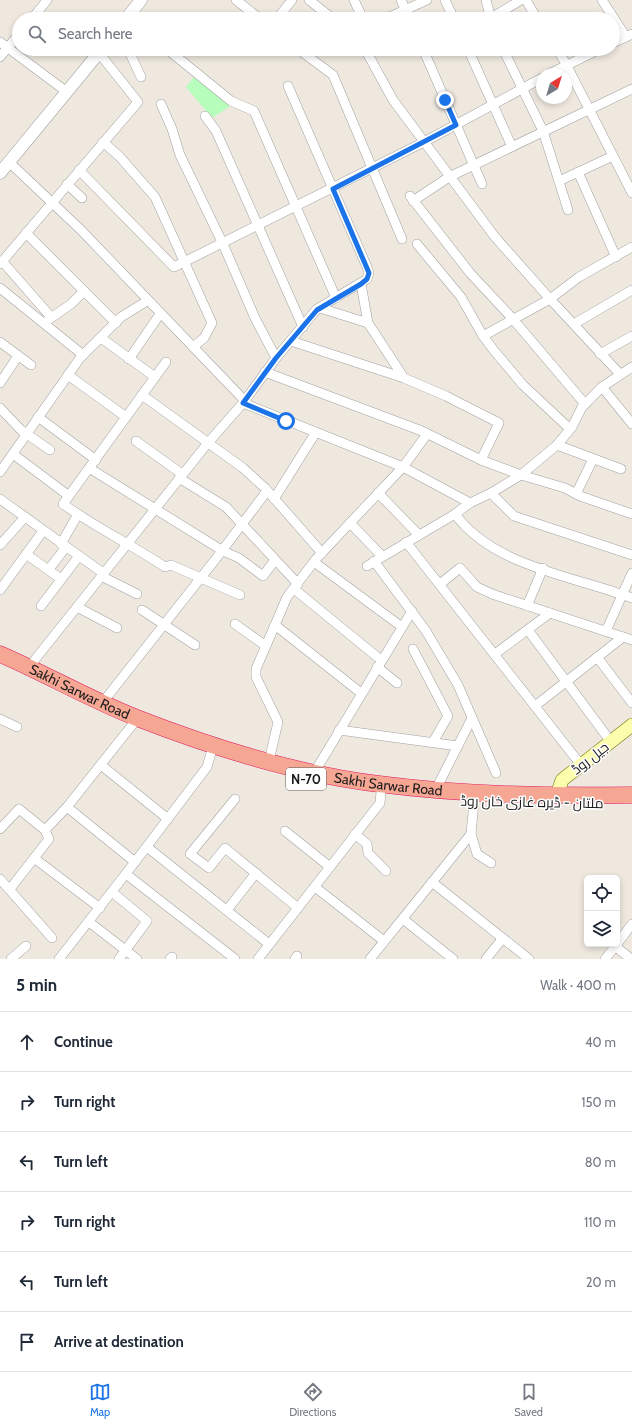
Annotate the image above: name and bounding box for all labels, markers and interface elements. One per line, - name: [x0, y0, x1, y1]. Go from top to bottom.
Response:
- search box: [12, 12, 620, 56]
- icon: search: [26, 23, 48, 45]
- text: Search here: [58, 25, 133, 43]
- north arrow: [536, 68, 572, 104]
- route end: [436, 91, 454, 109]
- route start: [277, 412, 295, 430]
- street label: Sakhi Sarwar Road: [26, 660, 132, 723]
- street label: جیل روڈ: [568, 738, 612, 778]
- road number: N-70: [286, 768, 326, 790]
- street label: Sakhi Sarwar Road: [333, 768, 443, 800]
- street label: ملتان - ڈیرہ غازی خان روڈ: [460, 792, 604, 812]
- map controls: [584, 875, 620, 947]
- button: locate: [584, 875, 620, 911]
- button: layers: [584, 911, 620, 947]
- text: 5 min: [16, 975, 57, 995]
- text: Walk · 400 m: [540, 977, 616, 993]
- icon: ahead: [16, 1031, 38, 1053]
- text: Continue: [54, 1033, 113, 1051]
- text: 40 m: [585, 1034, 616, 1050]
- icon: right: [16, 1091, 38, 1113]
- text: Turn right: [54, 1093, 115, 1111]
- text: 150 m: [581, 1094, 616, 1110]
- icon: left: [16, 1151, 38, 1173]
- text: Turn left: [54, 1153, 108, 1171]
- text: 80 m: [585, 1154, 616, 1170]
- icon: right: [16, 1211, 38, 1233]
- text: Turn right: [54, 1213, 115, 1231]
- text: 110 m: [584, 1214, 616, 1230]
- icon: left: [16, 1271, 38, 1293]
- text: Turn left: [54, 1273, 108, 1291]
- text: 20 m: [586, 1274, 616, 1290]
- icon: arrive: [16, 1331, 38, 1353]
- text: Arrive at destination: [54, 1333, 184, 1351]
- tab: Map: [89, 1381, 111, 1419]
- tab: Directions: [289, 1381, 336, 1419]
- tab: Saved: [514, 1381, 543, 1419]

